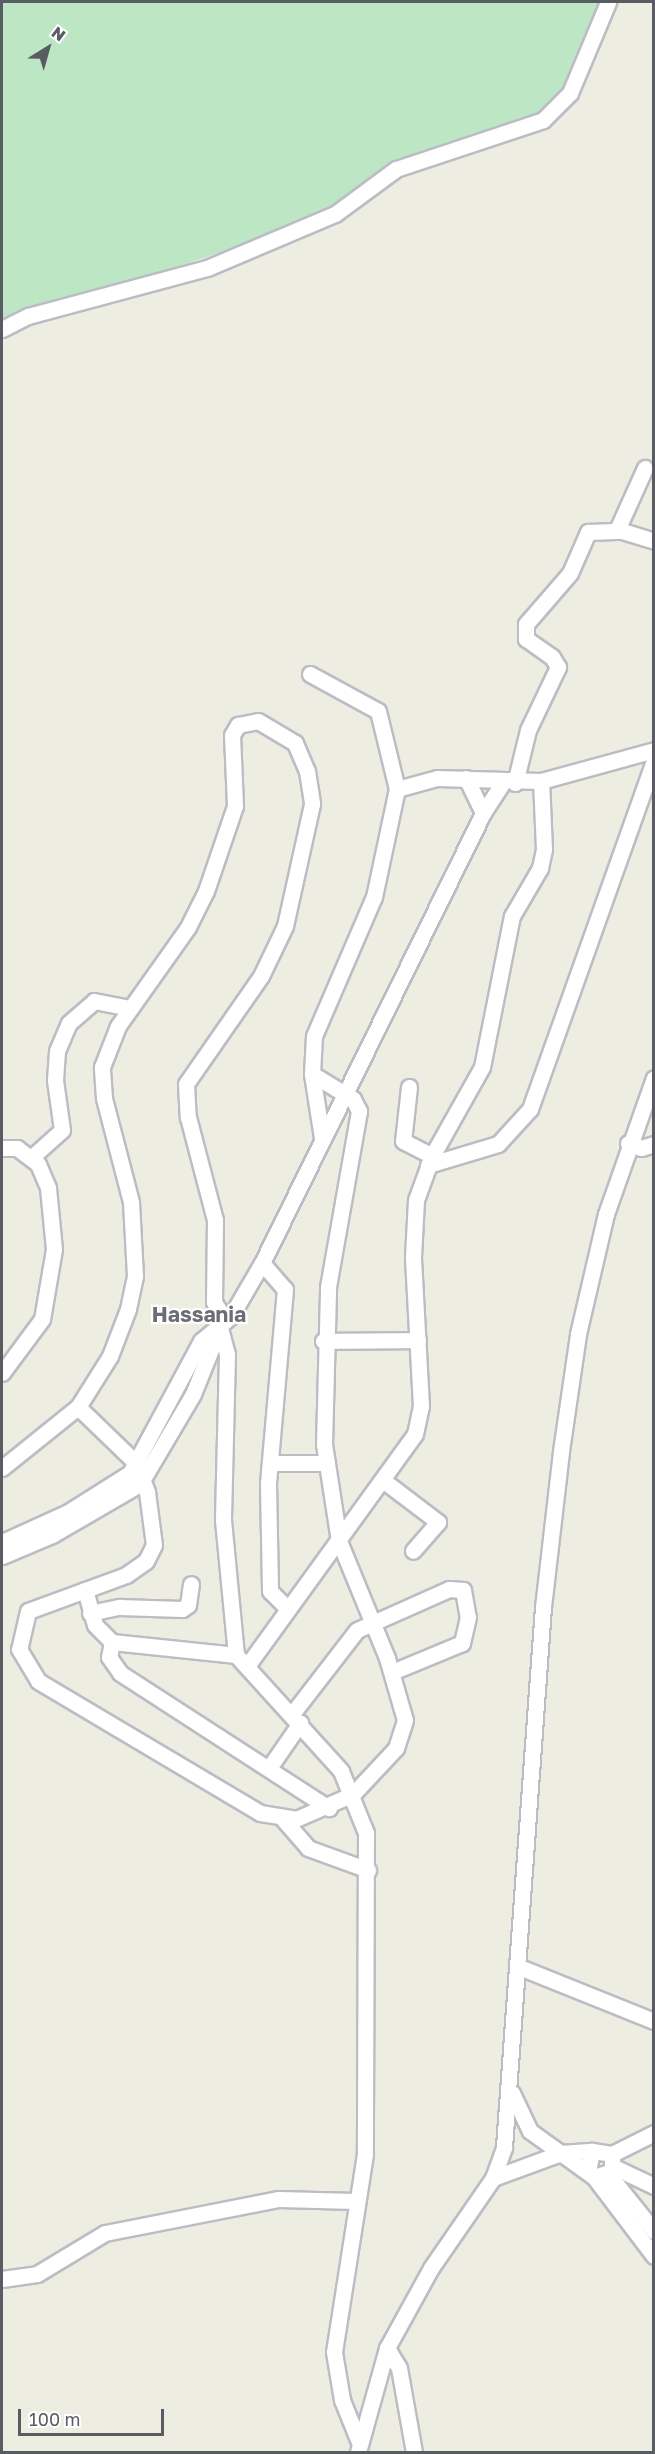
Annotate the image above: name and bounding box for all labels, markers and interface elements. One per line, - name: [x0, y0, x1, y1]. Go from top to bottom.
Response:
- north arrow: [18, 18, 78, 78]
- text: N: [48, 22, 70, 45]
- district label: Hassania: [152, 1301, 246, 1327]
- scale bar: [21, 2397, 166, 2435]
- text: 100 m: [29, 2408, 80, 2430]

